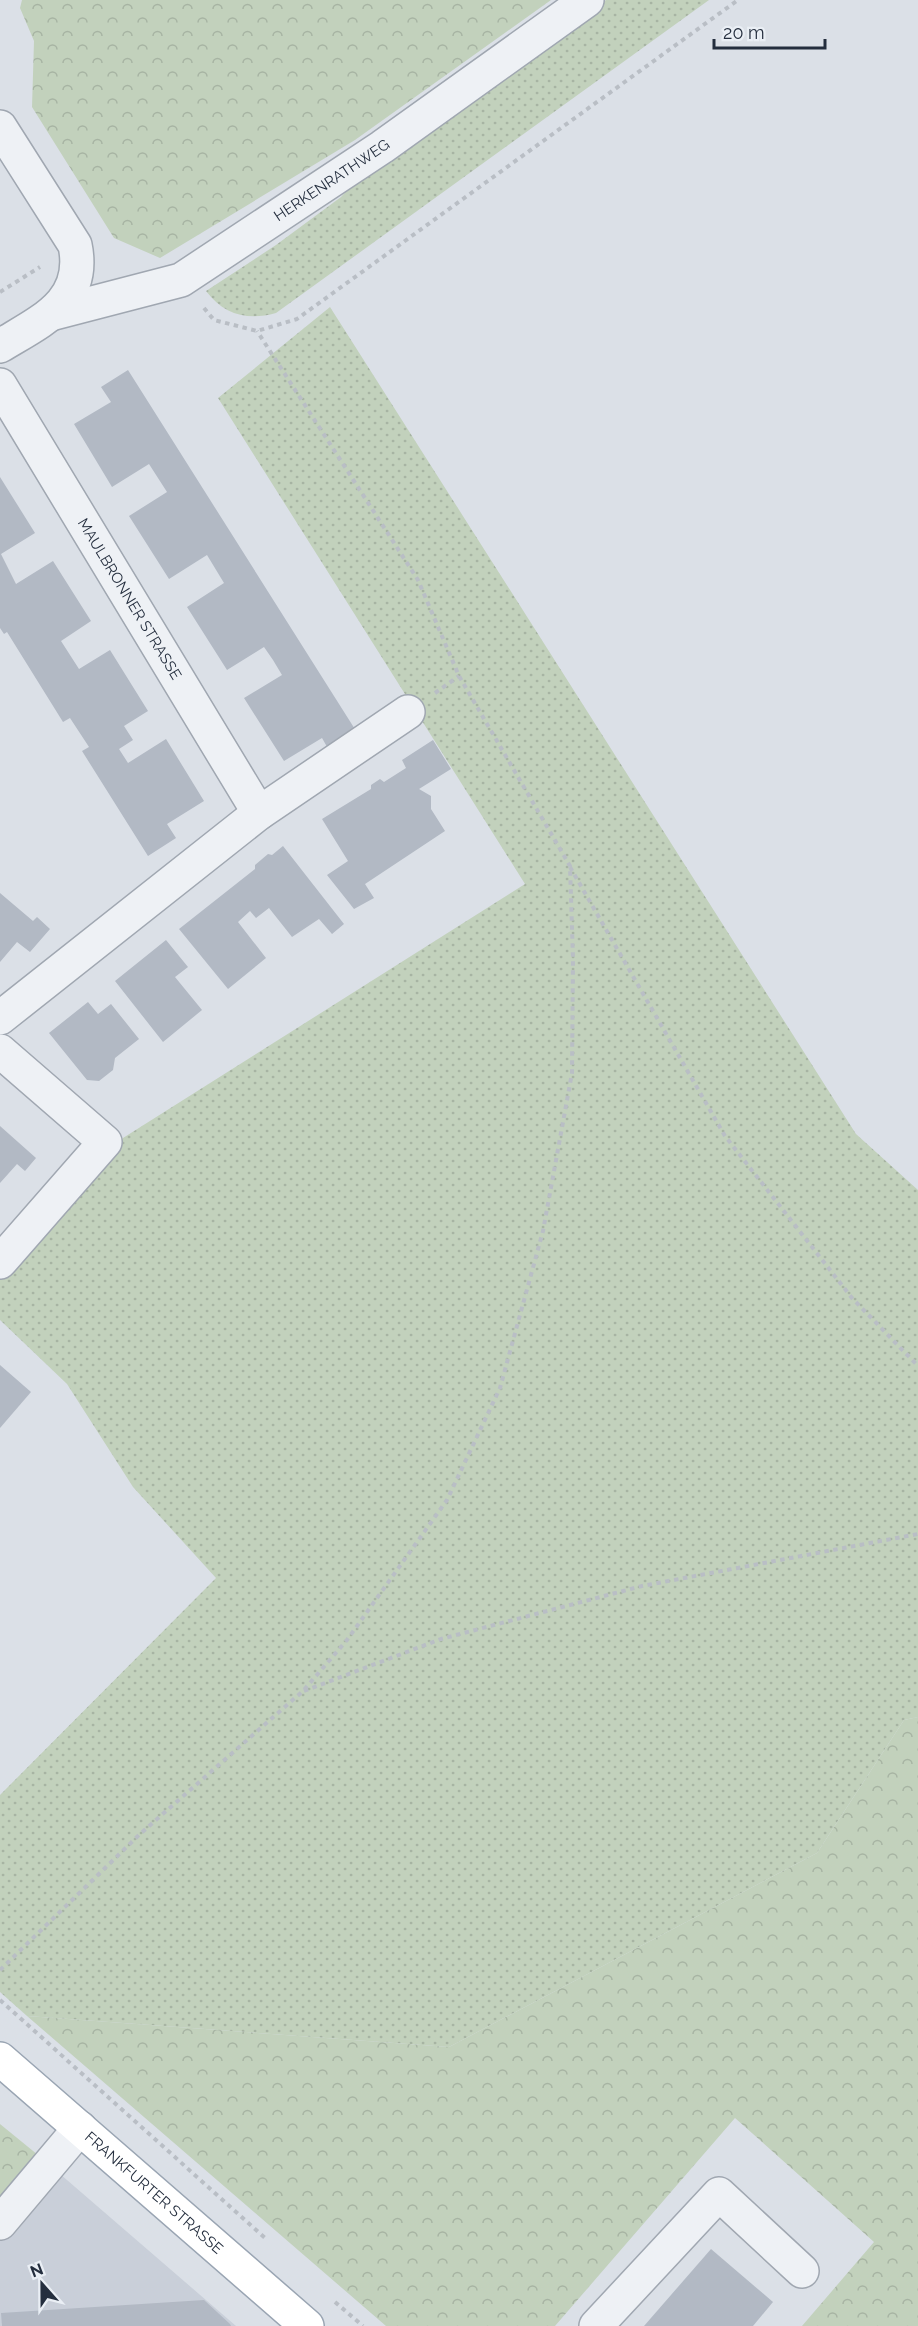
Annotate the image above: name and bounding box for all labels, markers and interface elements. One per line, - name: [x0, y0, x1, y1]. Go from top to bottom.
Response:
- scale bar: [714, 12, 825, 50]
- text: 20 m: [723, 22, 765, 43]
- street label: HERKENRATHWEG: [271, 135, 393, 225]
- street label: MAULBRONNER STRASSE: [74, 515, 185, 683]
- street label: FRANKFURTER STRASSE: [81, 2128, 227, 2258]
- north arrow: [12, 2254, 72, 2314]
- text: N: [28, 2259, 46, 2282]

